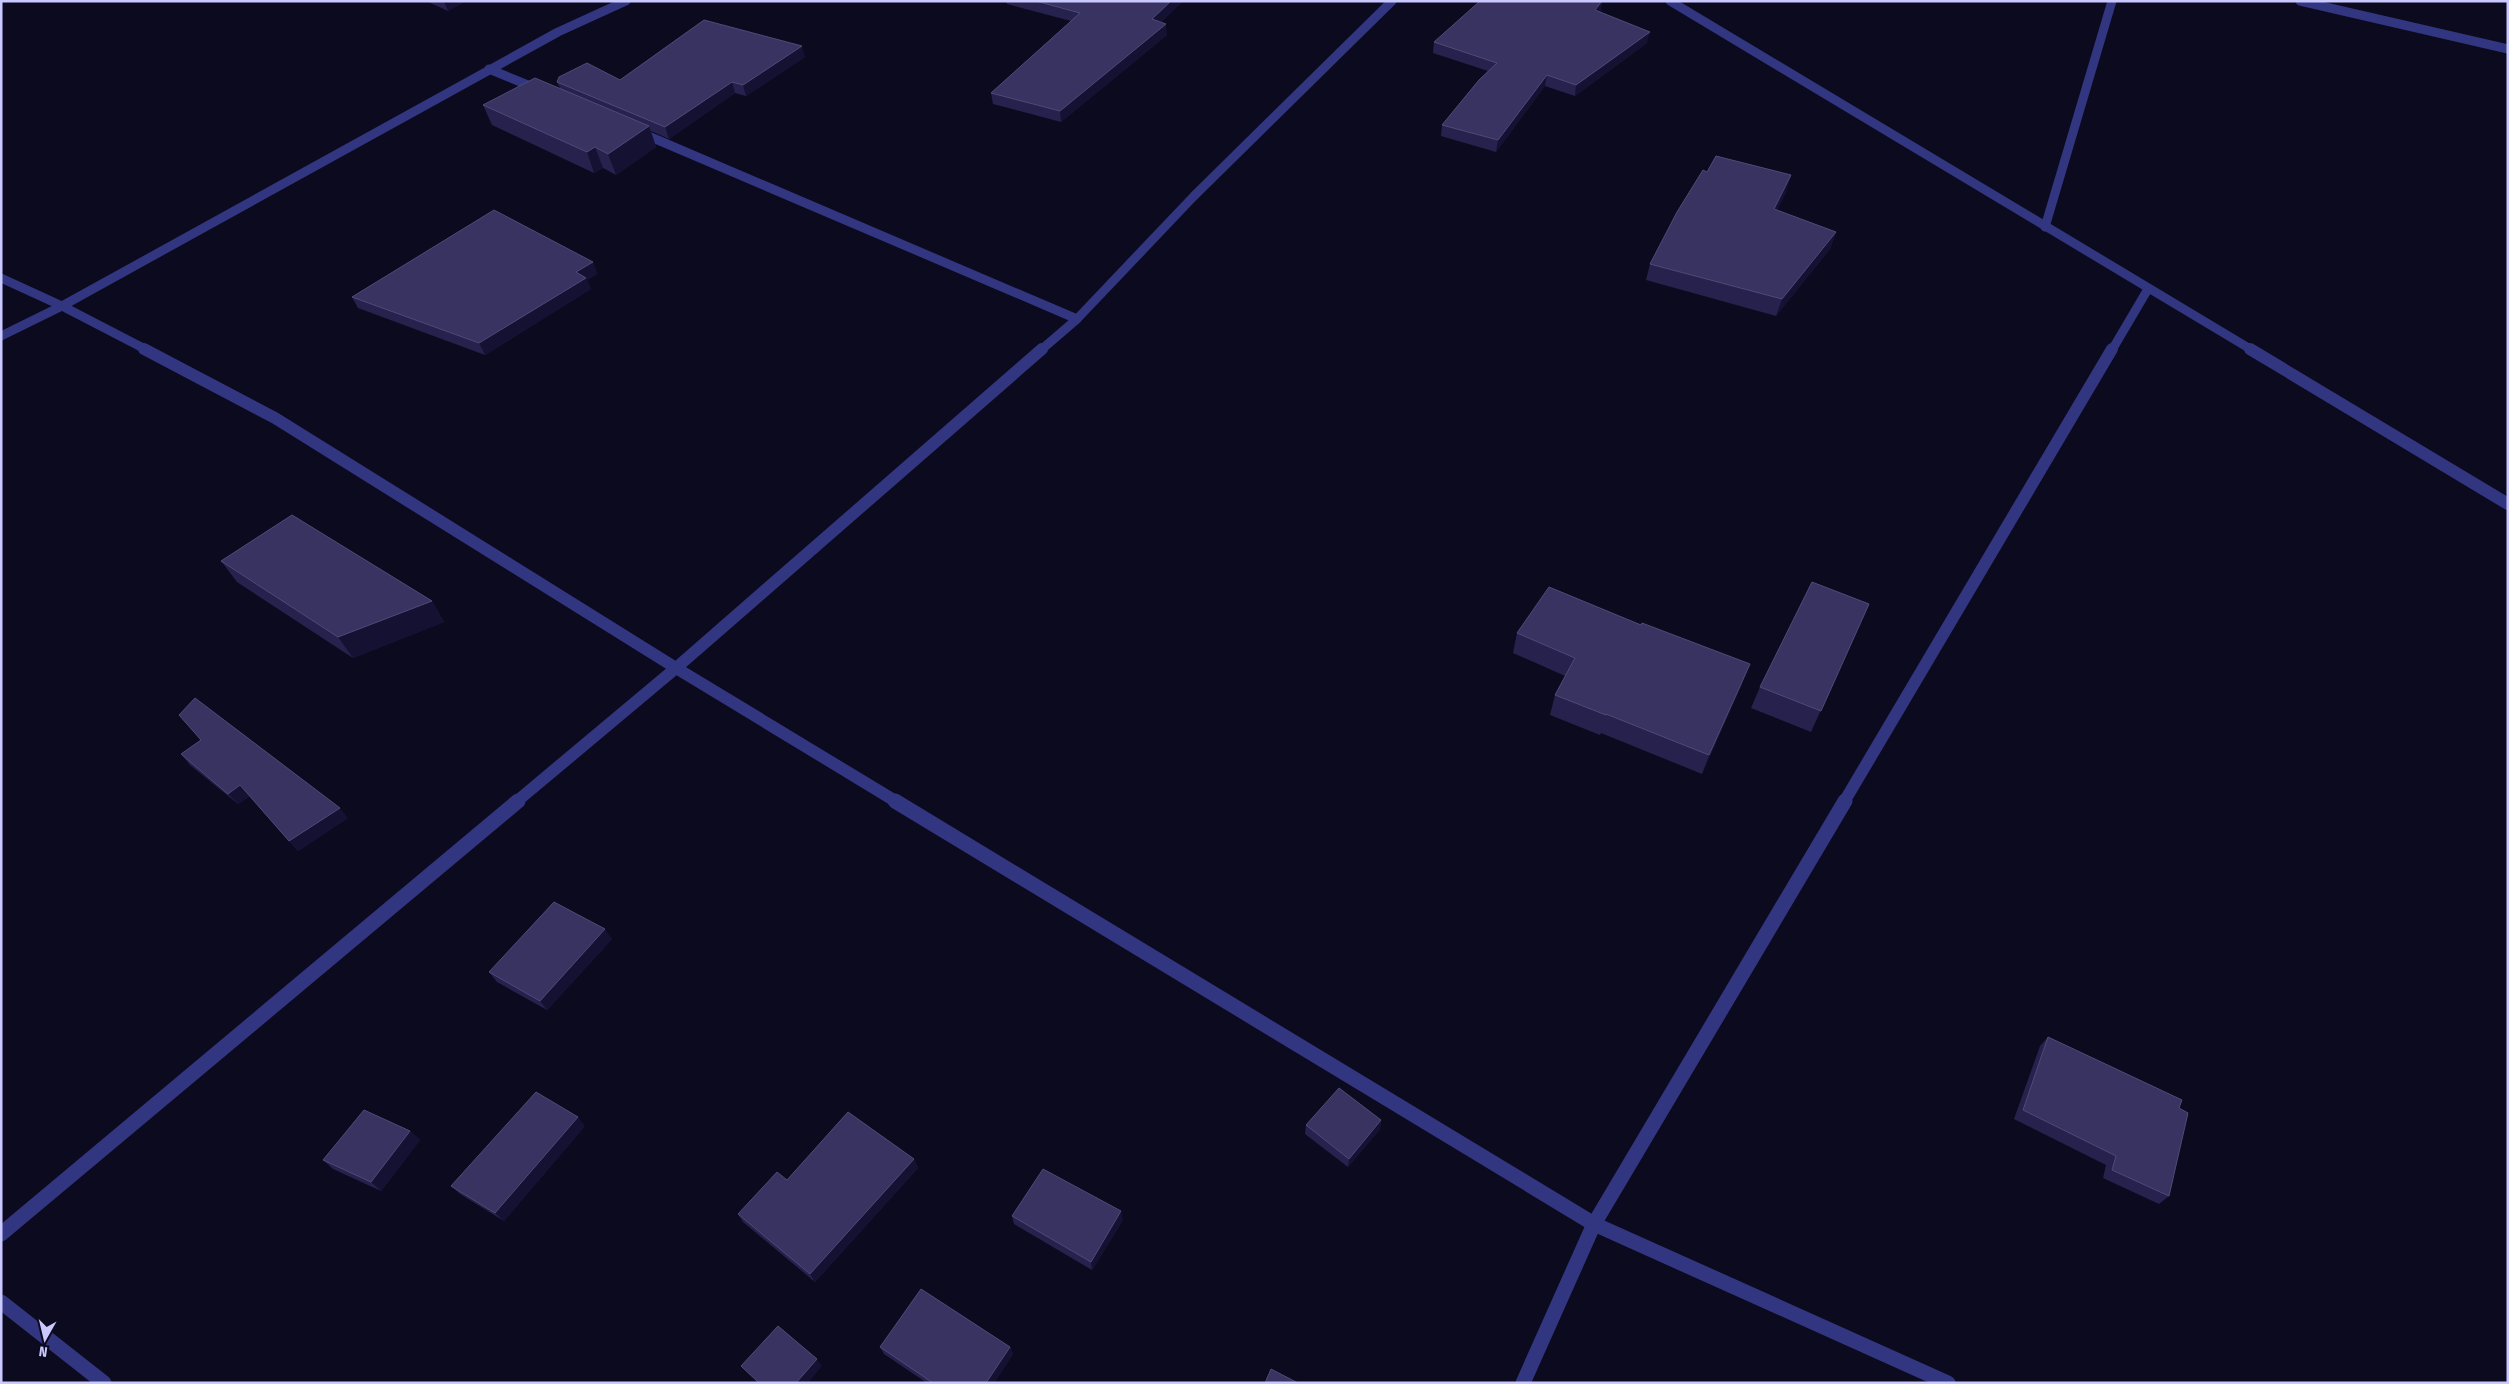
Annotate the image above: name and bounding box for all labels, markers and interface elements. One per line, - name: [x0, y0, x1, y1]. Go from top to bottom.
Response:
- north arrow: [20, 1314, 70, 1364]
- text: N: [38, 1342, 49, 1360]

